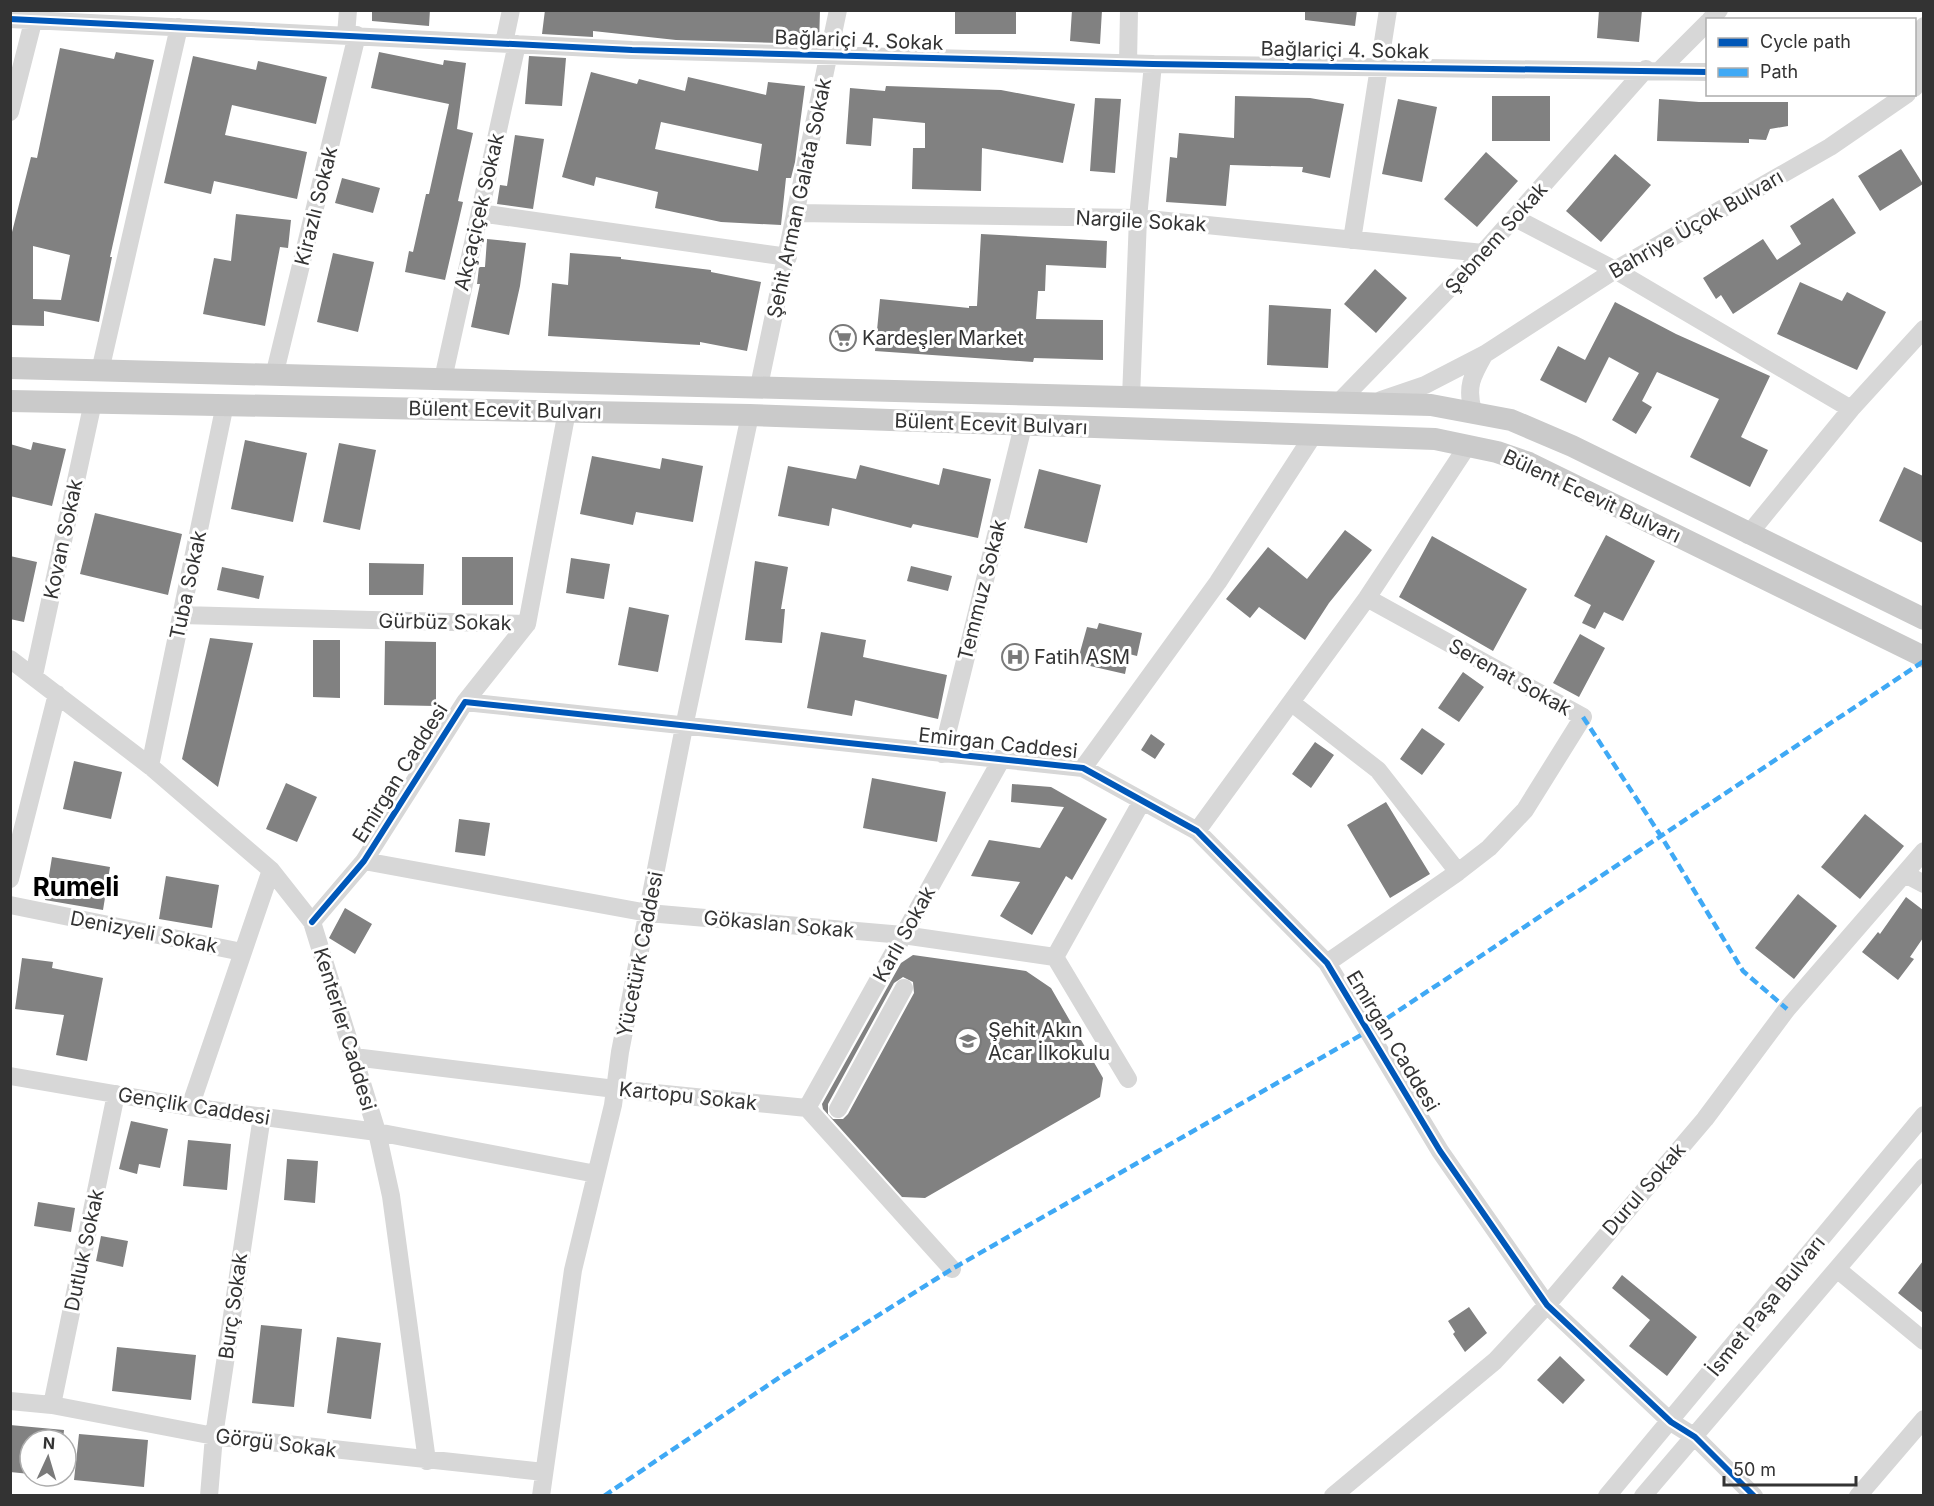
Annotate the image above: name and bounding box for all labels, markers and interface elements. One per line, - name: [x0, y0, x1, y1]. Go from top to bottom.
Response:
- legend: [1706, 18, 1916, 96]
- street label: Bağlariçi 4. Sokak: [774, 25, 944, 55]
- text: Cycle path: [1760, 31, 1851, 52]
- street label: Bağlariçi 4. Sokak: [1260, 37, 1430, 63]
- text: Path: [1760, 61, 1798, 82]
- street label: Şehit Arman Galata Sokak: [762, 76, 836, 320]
- street label: Akçaçiçek Sokak: [449, 131, 509, 293]
- street label: Kirazlı Sokak: [290, 144, 342, 268]
- street label: Bahriye Üçok Bulvarı: [1605, 164, 1787, 284]
- street label: Şebnem Sokak: [1440, 177, 1552, 299]
- street label: Nargile Sokak: [1075, 206, 1207, 236]
- supermarket icon: Kardeşler Market: [828, 323, 858, 353]
- place label: Kardeşler Market: [862, 326, 1024, 350]
- street label: Bülent Ecevit Bulvarı: [408, 396, 602, 424]
- street label: Bülent Ecevit Bulvarı: [894, 409, 1088, 439]
- street label: Bülent Ecevit Bulvarı: [1499, 444, 1685, 548]
- street label: Kovan Sokak: [39, 477, 87, 601]
- street label: Temmuz Sokak: [953, 517, 1011, 663]
- street label: Tuba Sokak: [165, 528, 211, 642]
- street label: Gürbüz Sokak: [378, 609, 512, 635]
- street label: Serenat Sokak: [1444, 633, 1576, 721]
- hospital icon: Fatih ASM: [1000, 642, 1030, 672]
- place label: Fatih ASM: [1034, 645, 1130, 669]
- street label: Emirgan Caddesi: [347, 699, 453, 847]
- street label: Emirgan Caddesi: [917, 723, 1079, 763]
- street label: Yücetürk Caddesi: [612, 869, 668, 1039]
- district label: Rumeli: [33, 871, 119, 902]
- street label: Karlı Sokak: [868, 882, 940, 986]
- street label: Gökaslan Sokak: [703, 905, 855, 943]
- street label: Denizyeli Sokak: [68, 906, 220, 958]
- street label: Kenterler Caddesi: [309, 945, 381, 1113]
- street label: Emirgan Caddesi: [1342, 966, 1444, 1116]
- place label: Şehit Akın Acar İlkokulu: [988, 1018, 1110, 1065]
- school or university icon: Şehit Akın Acar İlkokulu: [953, 1026, 983, 1056]
- street label: Kartopu Sokak: [618, 1077, 758, 1115]
- street label: Gençlik Caddesi: [116, 1082, 272, 1130]
- street label: Durul Sokak: [1598, 1138, 1690, 1240]
- street label: Dutluk Sokak: [59, 1187, 109, 1313]
- street label: İsmet Paşa Bulvarı: [1701, 1230, 1830, 1381]
- street label: Burç Sokak: [214, 1251, 252, 1361]
- street label: Görgü Sokak: [214, 1424, 338, 1462]
- north arrow: [18, 1428, 78, 1488]
- text: N: [42, 1433, 56, 1453]
- scale bar: [1724, 1449, 1856, 1487]
- text: 50 m: [1733, 1459, 1776, 1480]

